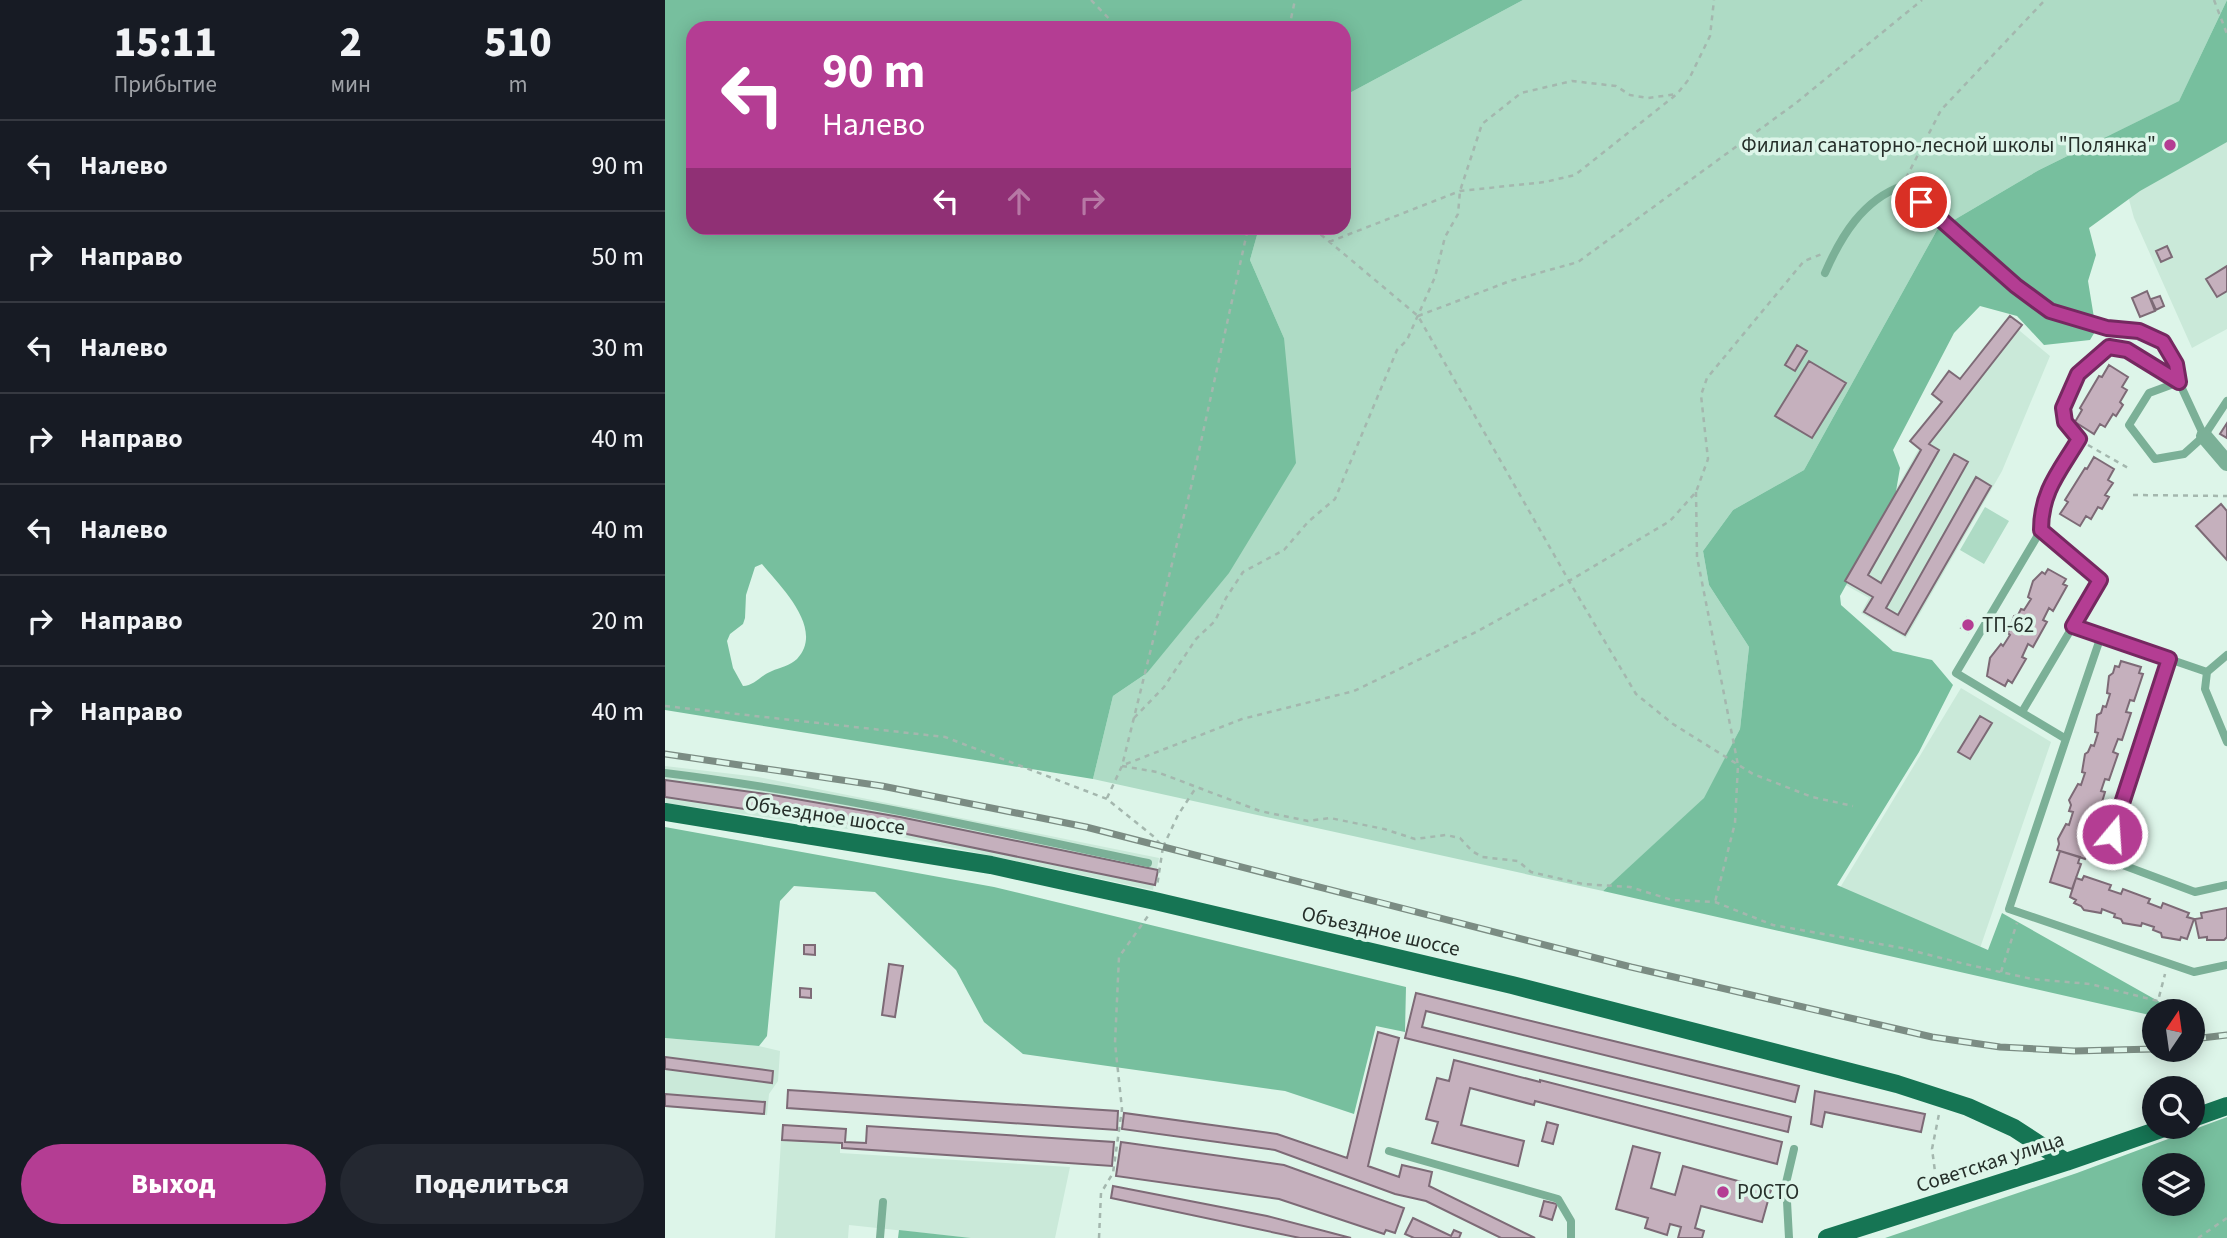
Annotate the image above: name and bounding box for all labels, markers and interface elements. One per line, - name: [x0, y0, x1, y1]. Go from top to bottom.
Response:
- text: 15:11: [114, 13, 217, 73]
- text: 2: [339, 13, 362, 73]
- text: 510: [484, 13, 552, 73]
- text: 90 m: [822, 37, 926, 107]
- icon: left: [707, 49, 798, 140]
- text: Прибытие: [113, 68, 217, 101]
- text: мин: [330, 68, 371, 101]
- text: m: [508, 68, 527, 101]
- text: Налево: [822, 102, 925, 148]
- place label: Филиал санаторно-лесной школы "Полянка": [1741, 130, 2156, 160]
- marker: Филиал санаторно-лесной школы "Полянка": [2162, 137, 2178, 153]
- icon: left: [21, 147, 59, 185]
- text: Налево: [80, 147, 168, 184]
- text: 90 m: [591, 147, 644, 184]
- pin: [1891, 172, 1951, 232]
- icon: left: [927, 182, 965, 220]
- icon: ahead: [1000, 182, 1038, 220]
- icon: right: [1073, 182, 1111, 220]
- icon: arrive: [1902, 183, 1940, 221]
- icon: right: [21, 238, 59, 276]
- text: Направо: [80, 238, 183, 275]
- text: 50 m: [591, 238, 644, 275]
- icon: left: [21, 329, 59, 367]
- text: Налево: [80, 329, 168, 366]
- text: 30 m: [591, 329, 644, 366]
- icon: right: [21, 420, 59, 458]
- text: Направо: [80, 420, 183, 457]
- text: 40 m: [591, 420, 644, 457]
- icon: left: [21, 511, 59, 549]
- text: Налево: [80, 511, 168, 548]
- text: 40 m: [591, 511, 644, 548]
- icon: right: [21, 602, 59, 640]
- text: Направо: [80, 602, 183, 639]
- text: 20 m: [591, 602, 644, 639]
- place label: ТП-62: [1982, 610, 2034, 640]
- marker: ТП-62: [1960, 617, 1976, 633]
- icon: right: [21, 693, 59, 731]
- text: Направо: [80, 693, 183, 730]
- text: 40 m: [591, 693, 644, 730]
- street label: Объездное шоссе: [743, 788, 907, 842]
- position arrow: [2075, 797, 2149, 871]
- street label: Объездное шоссе: [1299, 898, 1463, 964]
- north arrow: [2142, 999, 2205, 1062]
- map controls: [2142, 999, 2205, 1216]
- button: search: [2142, 1076, 2205, 1139]
- street label: Советская улица: [1912, 1124, 2068, 1200]
- button: Выход: [21, 1144, 326, 1224]
- button: Поделиться: [340, 1144, 644, 1224]
- button: layers: [2142, 1153, 2205, 1216]
- place label: РОСТО: [1737, 1177, 1799, 1207]
- marker: РОСТО: [1715, 1184, 1731, 1200]

